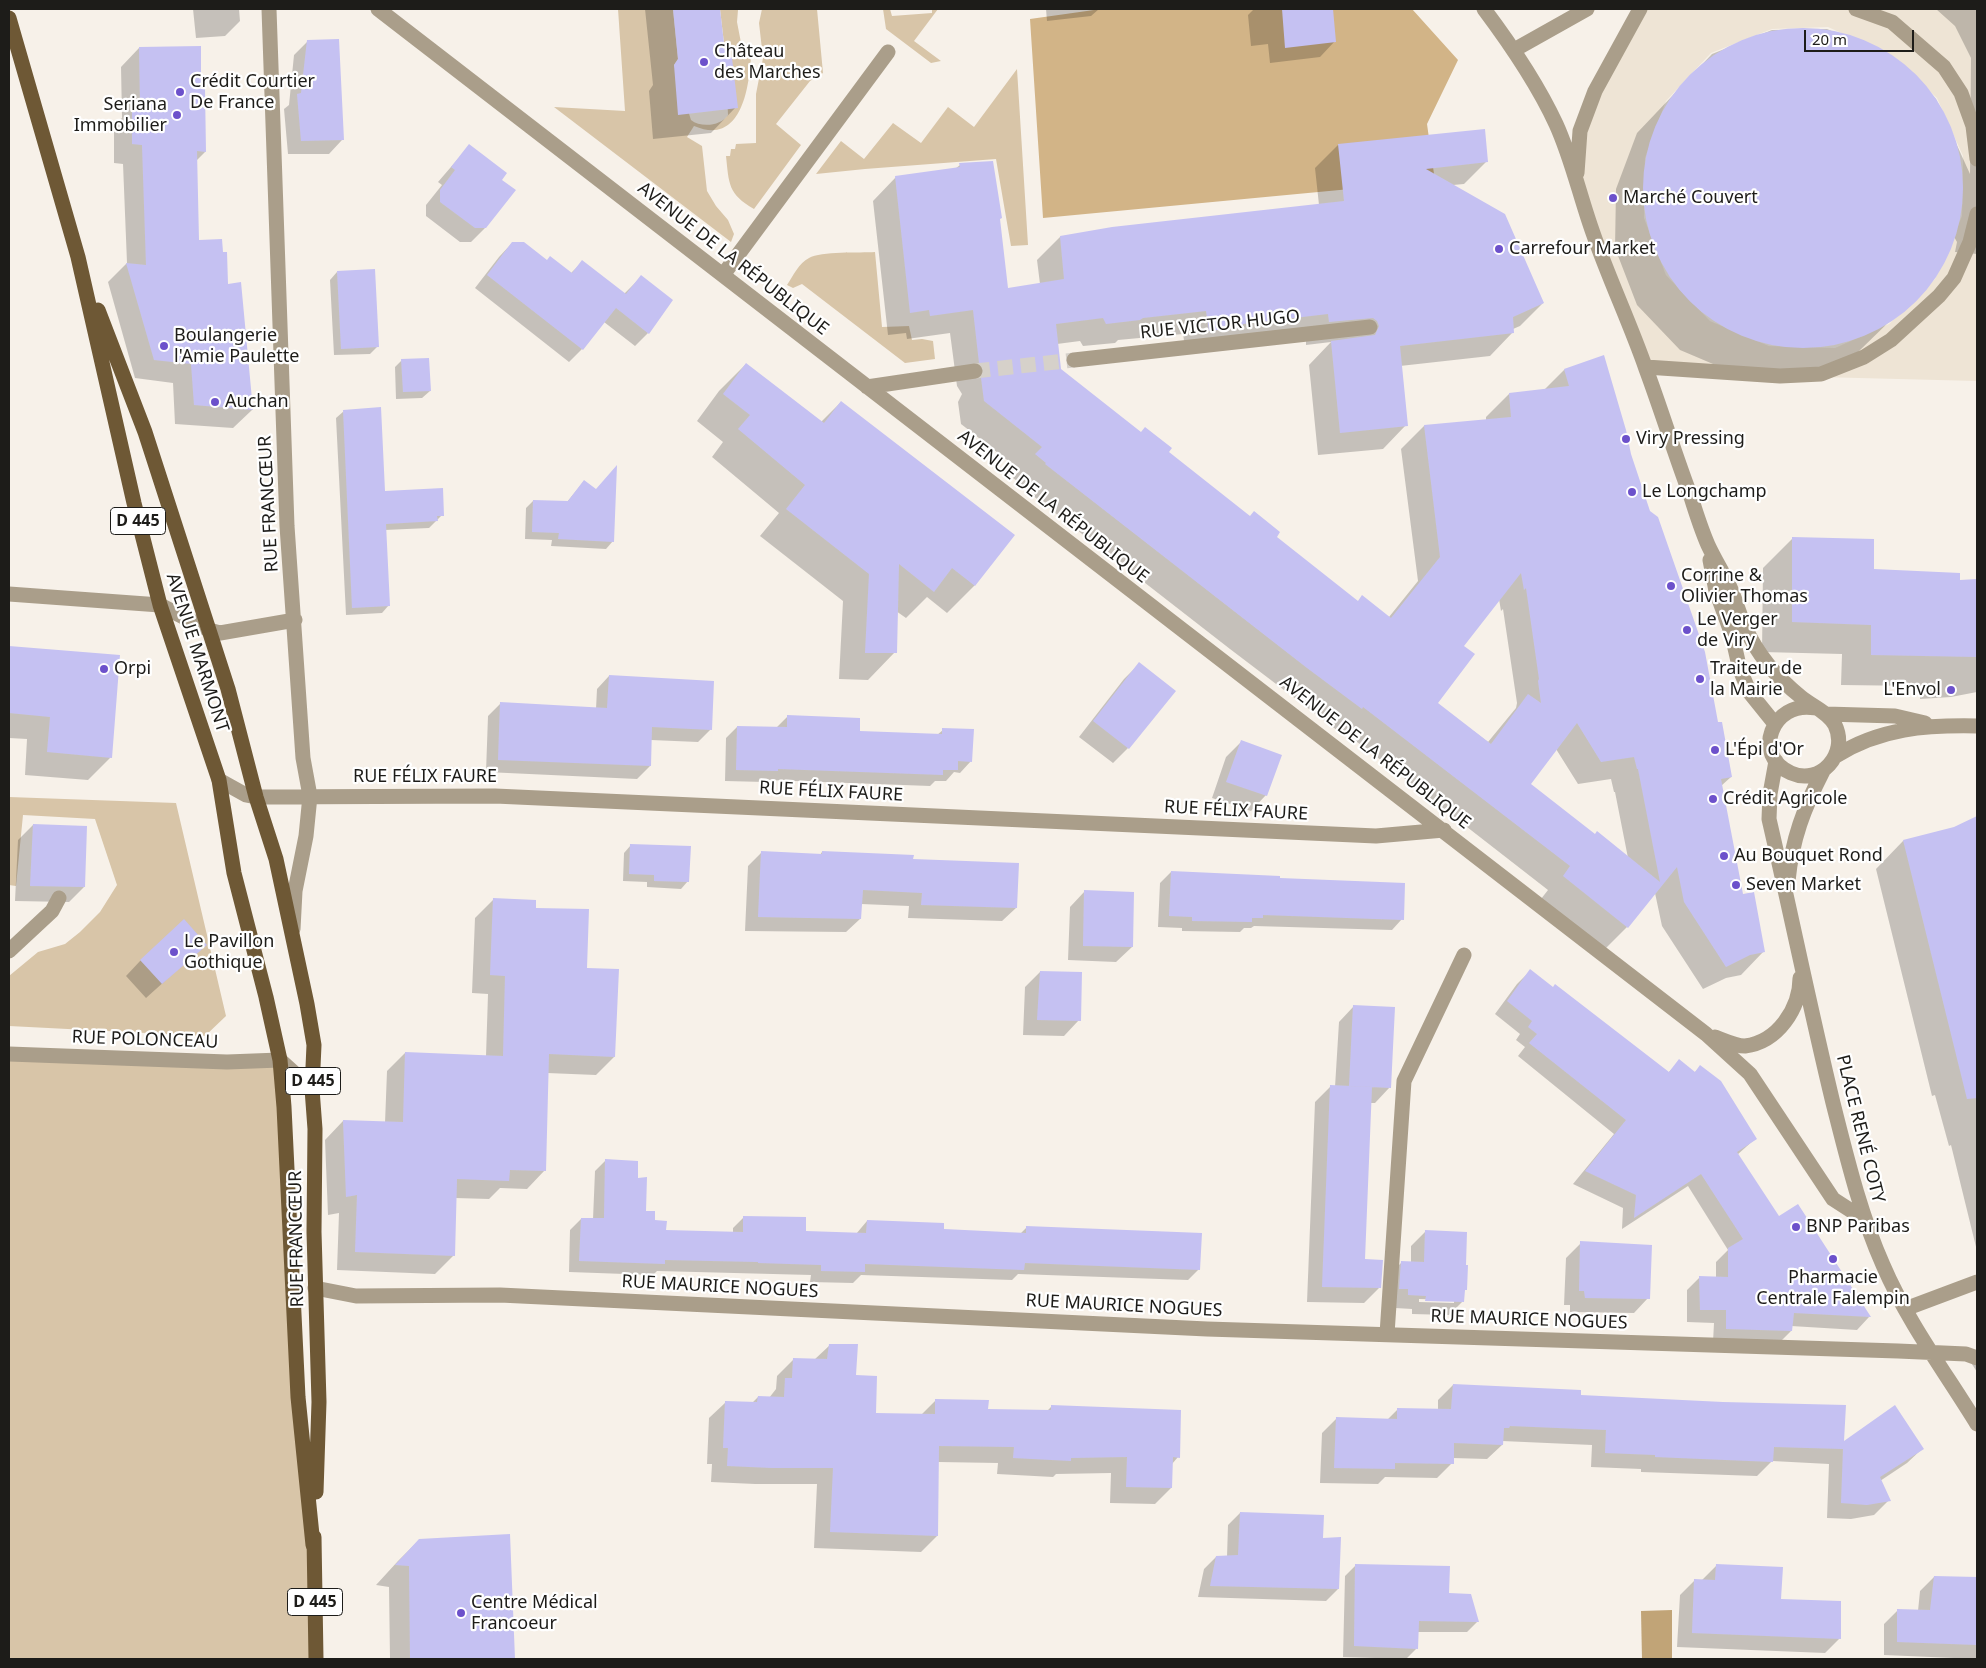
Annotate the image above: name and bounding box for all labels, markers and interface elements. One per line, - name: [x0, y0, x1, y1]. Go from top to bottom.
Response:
- scale bar: [1806, 20, 1916, 52]
- text: 20 m: [1812, 29, 1847, 49]
- place label: Château des Marches: [714, 41, 821, 84]
- marker: Château des Marches: [698, 56, 710, 68]
- place label: Crédit Courtier De France: [190, 71, 315, 114]
- marker: Crédit Courtier De France: [174, 86, 186, 98]
- place label: Seriana Immobilier: [74, 94, 167, 136]
- marker: Seriana Immobilier: [171, 109, 183, 121]
- street label: AVENUE DE LA RÉPUBLIQUE: [633, 178, 833, 340]
- place label: Marché Couvert: [1623, 187, 1758, 209]
- marker: Marché Couvert: [1607, 192, 1619, 204]
- place label: Carrefour Market: [1509, 238, 1656, 260]
- marker: Carrefour Market: [1493, 243, 1505, 255]
- street label: RUE VICTOR HUGO: [1139, 306, 1301, 344]
- place label: Boulangerie l'Amie Paulette: [174, 325, 299, 368]
- marker: Boulangerie l'Amie Paulette: [158, 340, 170, 352]
- place label: Auchan: [225, 391, 289, 413]
- marker: Auchan: [209, 396, 221, 408]
- street label: AVENUE DE LA RÉPUBLIQUE: [953, 426, 1153, 588]
- place label: Viry Pressing: [1636, 428, 1745, 450]
- marker: Viry Pressing: [1620, 433, 1632, 445]
- street label: RUE FRANCŒUR: [255, 435, 283, 573]
- place label: Le Longchamp: [1642, 481, 1767, 503]
- marker: Le Longchamp: [1626, 486, 1638, 498]
- road number: D 445: [110, 508, 166, 534]
- place label: Corrine & Olivier Thomas: [1681, 565, 1808, 608]
- street label: AVENUE MARMONT: [161, 571, 233, 735]
- marker: Corrine & Olivier Thomas: [1665, 580, 1677, 592]
- place label: Le Verger de Viry: [1697, 609, 1778, 652]
- marker: Le Verger de Viry: [1681, 624, 1693, 636]
- place label: Orpi: [114, 658, 151, 680]
- place label: Traiteur de la Mairie: [1710, 658, 1802, 701]
- marker: Orpi: [98, 663, 110, 675]
- street label: AVENUE DE LA RÉPUBLIQUE: [1275, 672, 1475, 834]
- marker: Traiteur de la Mairie: [1694, 673, 1706, 685]
- place label: L'Envol: [1883, 679, 1941, 701]
- marker: L'Envol: [1945, 684, 1957, 696]
- place label: L'Épi d'Or: [1725, 739, 1804, 761]
- marker: L'Épi d'Or: [1709, 744, 1721, 756]
- street label: RUE FÉLIX FAURE: [353, 766, 497, 788]
- street label: RUE FÉLIX FAURE: [759, 777, 903, 807]
- place label: Crédit Agricole: [1723, 788, 1847, 810]
- marker: Crédit Agricole: [1707, 793, 1719, 805]
- street label: RUE FÉLIX FAURE: [1164, 796, 1308, 826]
- place label: Au Bouquet Rond: [1734, 845, 1883, 867]
- marker: Au Bouquet Rond: [1718, 850, 1730, 862]
- place label: Seven Market: [1746, 874, 1861, 896]
- marker: Seven Market: [1730, 879, 1742, 891]
- place label: Le Pavillon Gothique: [184, 931, 274, 974]
- marker: Le Pavillon Gothique: [168, 946, 180, 958]
- street label: RUE POLONCEAU: [71, 1027, 219, 1053]
- street label: PLACE RENÉ COTY: [1831, 1053, 1889, 1205]
- road number: D 445: [286, 1068, 340, 1094]
- street label: RUE FRANCŒUR: [285, 1170, 309, 1308]
- place label: BNP Paribas: [1806, 1216, 1910, 1238]
- marker: BNP Paribas: [1790, 1221, 1802, 1233]
- marker: Pharmacie Centrale Falempin: [1827, 1253, 1839, 1265]
- place label: Pharmacie Centrale Falempin: [1756, 1267, 1910, 1310]
- street label: RUE MAURICE NOGUES: [621, 1271, 819, 1303]
- street label: RUE MAURICE NOGUES: [1025, 1290, 1223, 1322]
- street label: RUE MAURICE NOGUES: [1430, 1306, 1628, 1334]
- road number: D 445: [288, 1588, 342, 1615]
- place label: Centre Médical Francoeur: [471, 1592, 598, 1635]
- marker: Centre Médical Francoeur: [455, 1607, 467, 1619]

